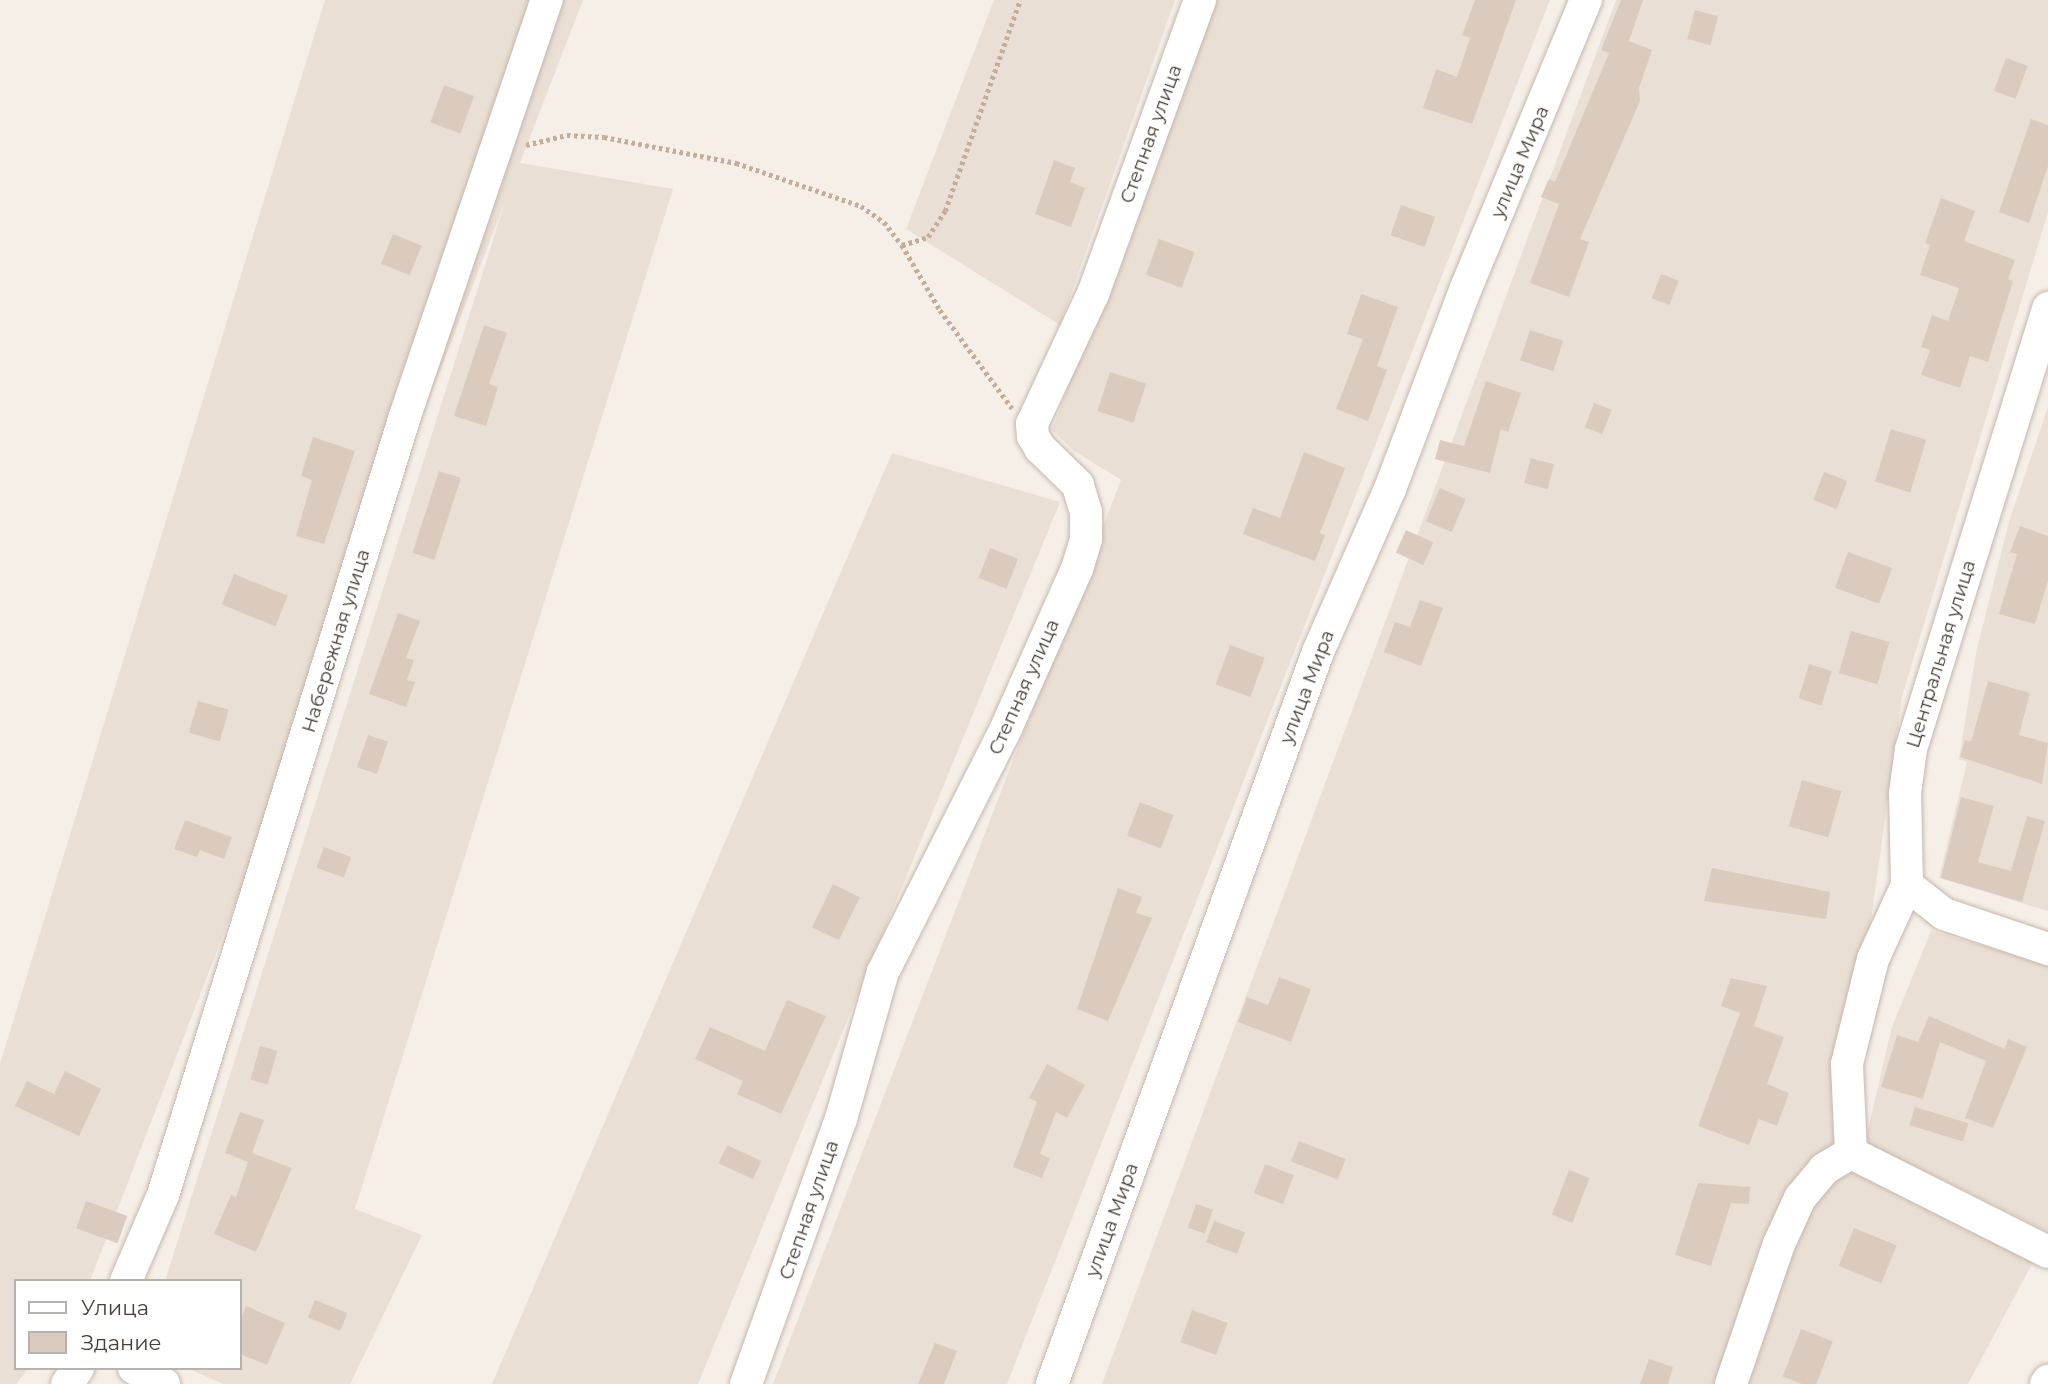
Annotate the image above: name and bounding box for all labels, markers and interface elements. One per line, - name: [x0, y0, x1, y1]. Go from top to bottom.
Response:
- street label: Степная улица: [1115, 61, 1187, 207]
- street label: улица Мира: [1486, 102, 1554, 222]
- street label: Набережная улица: [297, 546, 375, 736]
- street label: Центральная улица: [1902, 557, 1980, 751]
- street label: Степная улица: [984, 616, 1064, 758]
- street label: улица Мира: [1275, 627, 1339, 747]
- street label: Степная улица: [774, 1137, 844, 1283]
- street label: улица Мира: [1081, 1160, 1143, 1280]
- legend: [14, 1279, 242, 1370]
- text: Улица: [81, 1295, 149, 1320]
- text: Здание: [81, 1330, 162, 1355]

